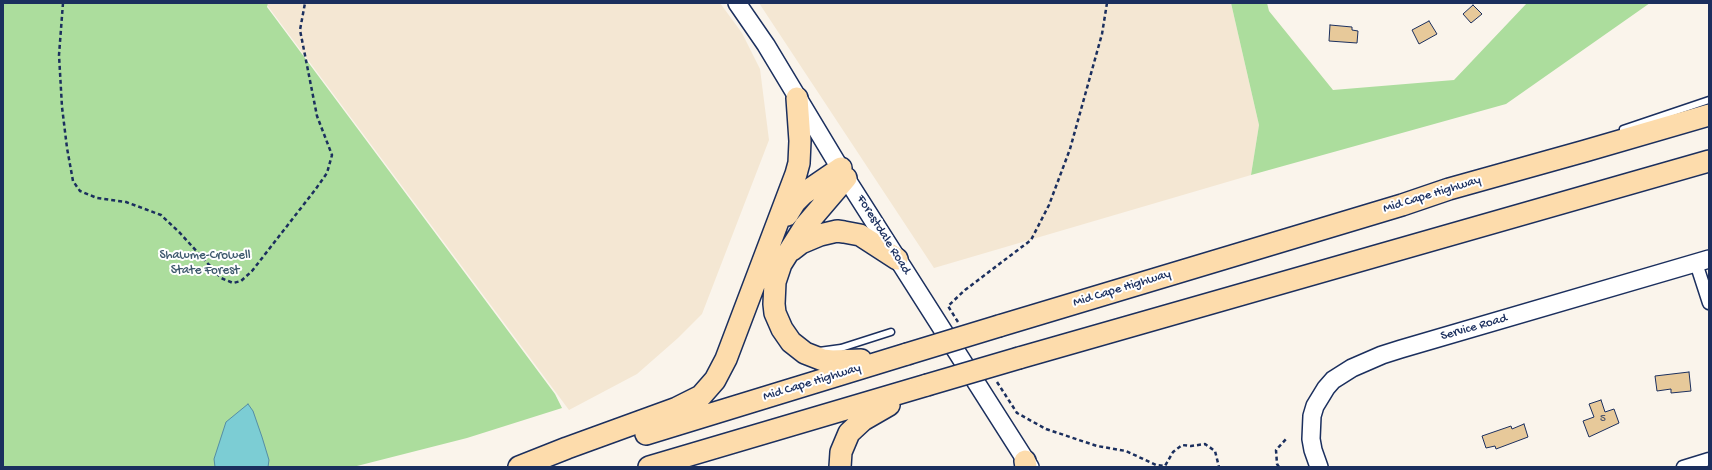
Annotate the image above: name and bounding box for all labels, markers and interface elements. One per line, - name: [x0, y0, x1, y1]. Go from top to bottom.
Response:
- street label: Mid Cape Highway: [1381, 173, 1483, 217]
- street label: Forestdale Road: [852, 192, 914, 278]
- park label: Shawme-Crowell State Forest: [159, 248, 251, 279]
- street label: Mid Cape Highway: [1071, 267, 1173, 311]
- street label: Service Road: [1439, 311, 1509, 345]
- street label: Mid Cape Highway: [761, 361, 863, 405]
- house number: 5: [1600, 412, 1606, 426]

